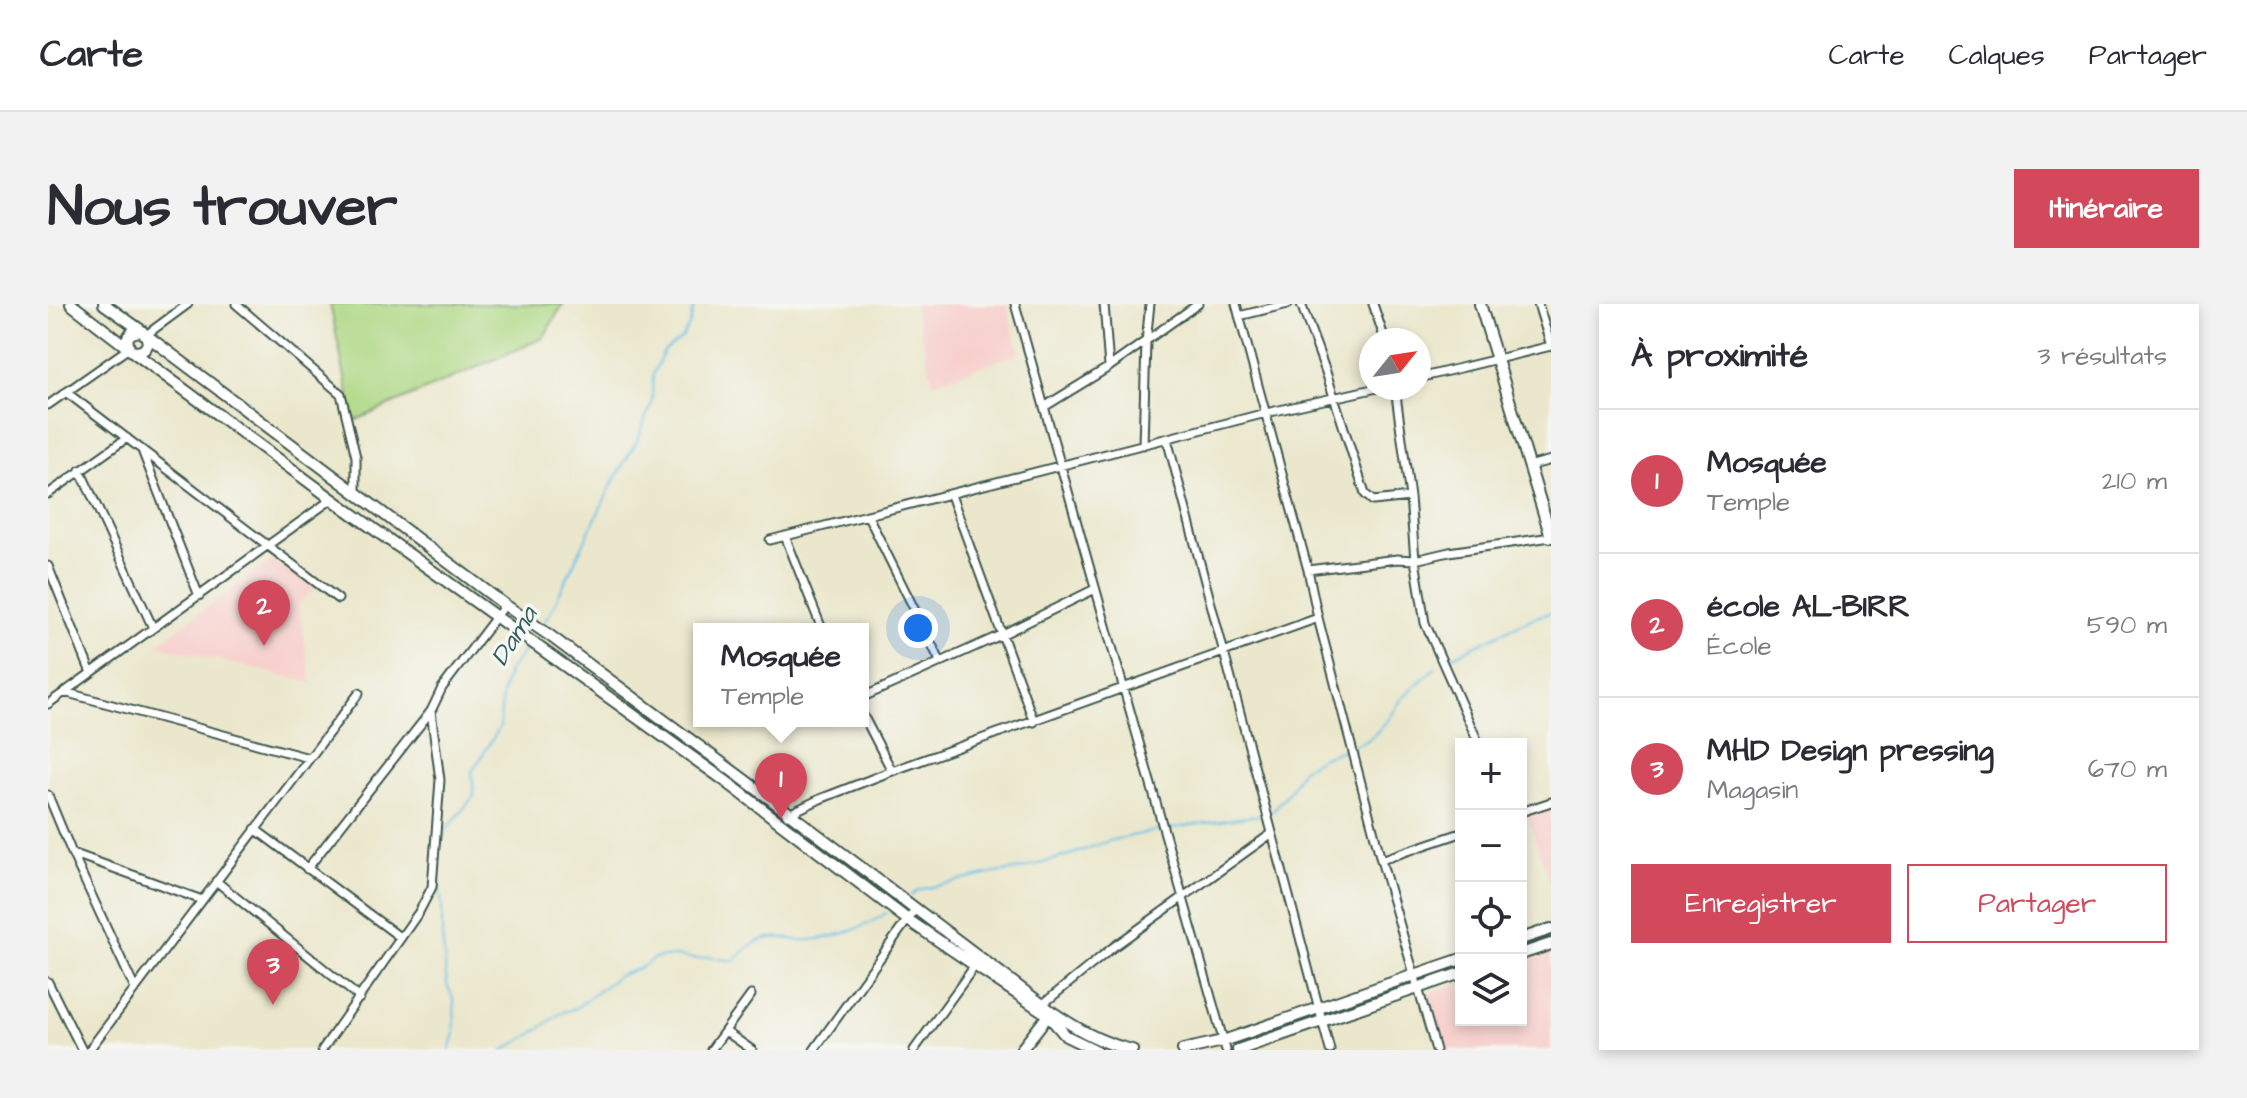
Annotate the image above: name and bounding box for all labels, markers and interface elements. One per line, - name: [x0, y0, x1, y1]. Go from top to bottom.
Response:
- text: Carte: [40, 29, 143, 81]
- text: Carte: [1829, 36, 1905, 75]
- text: Calques: [1949, 36, 2045, 75]
- text: Partager: [2089, 36, 2207, 75]
- text: Nous trouver: [48, 169, 397, 247]
- button: Itinéraire: [2014, 169, 2199, 248]
- north arrow: [1359, 328, 1431, 400]
- text: À proximité: [1631, 332, 1808, 380]
- text: 3 résultats: [2037, 338, 2167, 374]
- text: Mosquée: [1707, 442, 1827, 484]
- text: 1: [1655, 463, 1659, 499]
- text: 210 m: [2102, 463, 2167, 499]
- text: Temple: [1707, 484, 1790, 520]
- pin: 2: [238, 580, 290, 646]
- text: école AL-BIRR: [1707, 586, 1910, 628]
- water label: Dama: [482, 598, 547, 672]
- text: 2: [1650, 607, 1664, 643]
- text: 590 m: [2087, 607, 2167, 643]
- your location: [898, 608, 938, 648]
- popup: [693, 623, 869, 727]
- text: École: [1707, 628, 1772, 664]
- text: Mosquée: [721, 636, 841, 678]
- text: Temple: [721, 678, 804, 714]
- text: MHD Design pressing: [1707, 730, 1994, 772]
- map controls: [1455, 738, 1527, 1026]
- button: +: [1455, 738, 1527, 810]
- text: 3: [1650, 751, 1664, 787]
- text: 670 m: [2088, 751, 2167, 787]
- pin: 1: [755, 753, 807, 819]
- text: Magasin: [1707, 772, 1798, 808]
- button: −: [1455, 810, 1527, 882]
- button: Enregistrer: [1631, 864, 1891, 943]
- button: Partager: [1907, 864, 2167, 943]
- button: locate: [1455, 882, 1527, 954]
- pin: 3: [247, 939, 299, 1005]
- button: layers: [1455, 954, 1527, 1026]

